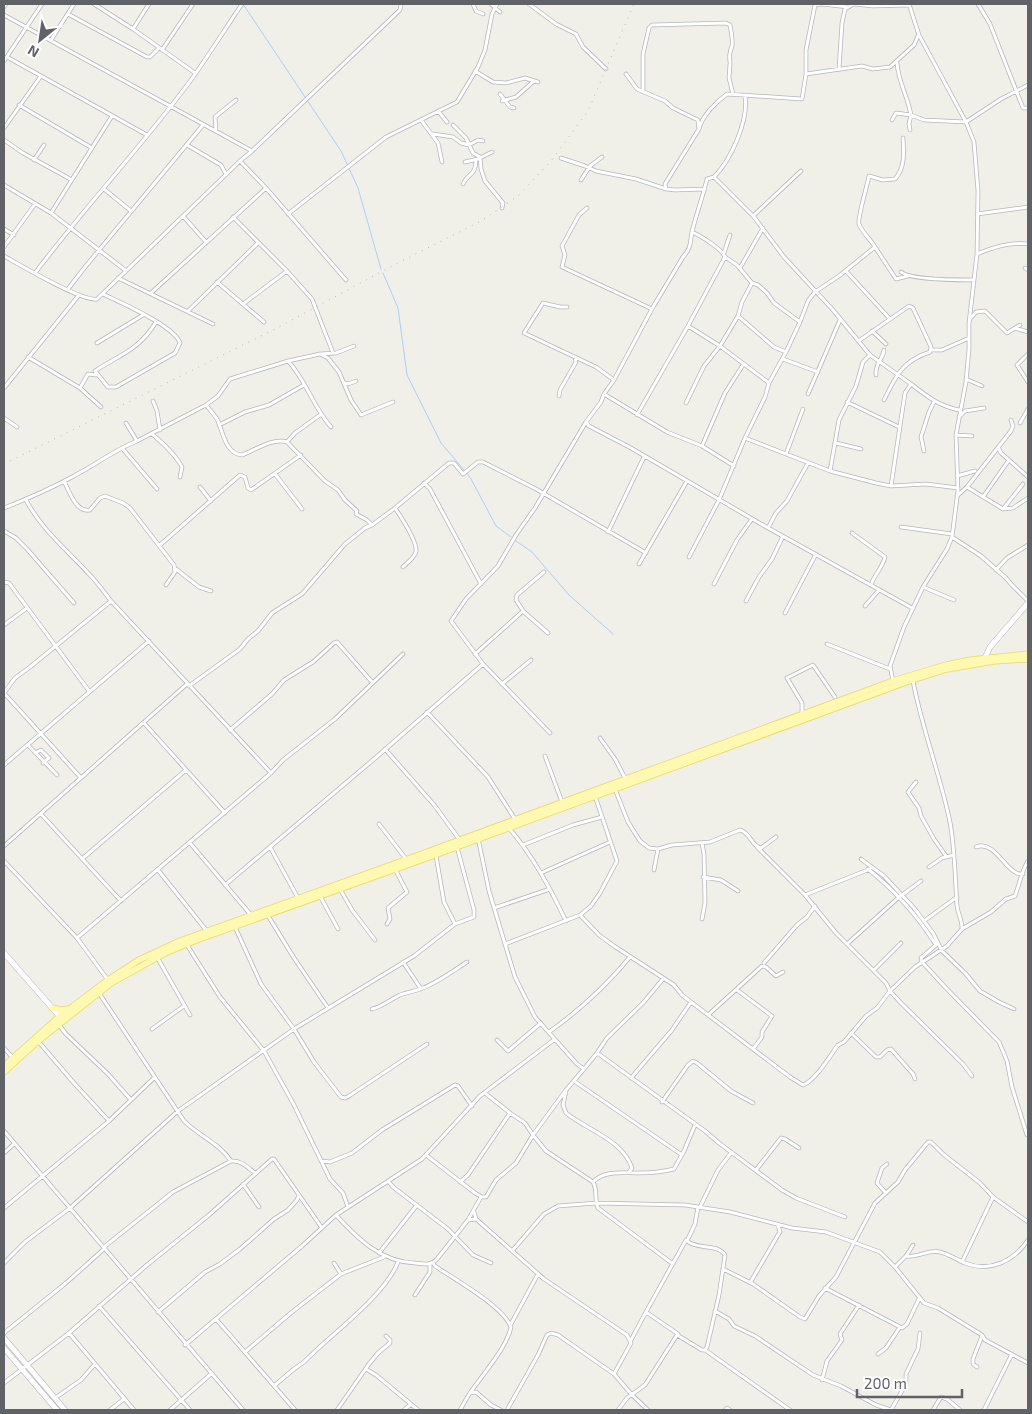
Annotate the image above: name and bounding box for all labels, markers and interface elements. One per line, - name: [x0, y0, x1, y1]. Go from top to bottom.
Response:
- north arrow: [15, 15, 65, 65]
- text: N: [25, 42, 42, 62]
- scale bar: [857, 1366, 962, 1398]
- text: 200 m: [864, 1374, 907, 1392]

